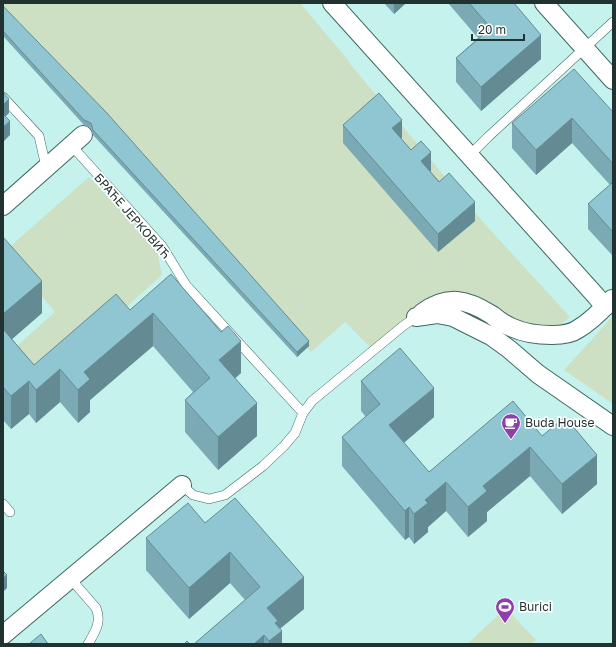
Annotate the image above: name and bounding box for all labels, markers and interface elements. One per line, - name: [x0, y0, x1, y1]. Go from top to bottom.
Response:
- scale bar: [472, 16, 524, 42]
- text: 20 m: [478, 22, 506, 37]
- street label: БРАЋЕ ЈЕРКОВИЋ: [91, 170, 174, 261]
- cafe icon: Buda House: [500, 412, 522, 440]
- place label: Buda House: [525, 415, 594, 430]
- sports icon: Burici: [494, 596, 516, 624]
- place label: Burici: [519, 599, 552, 614]

